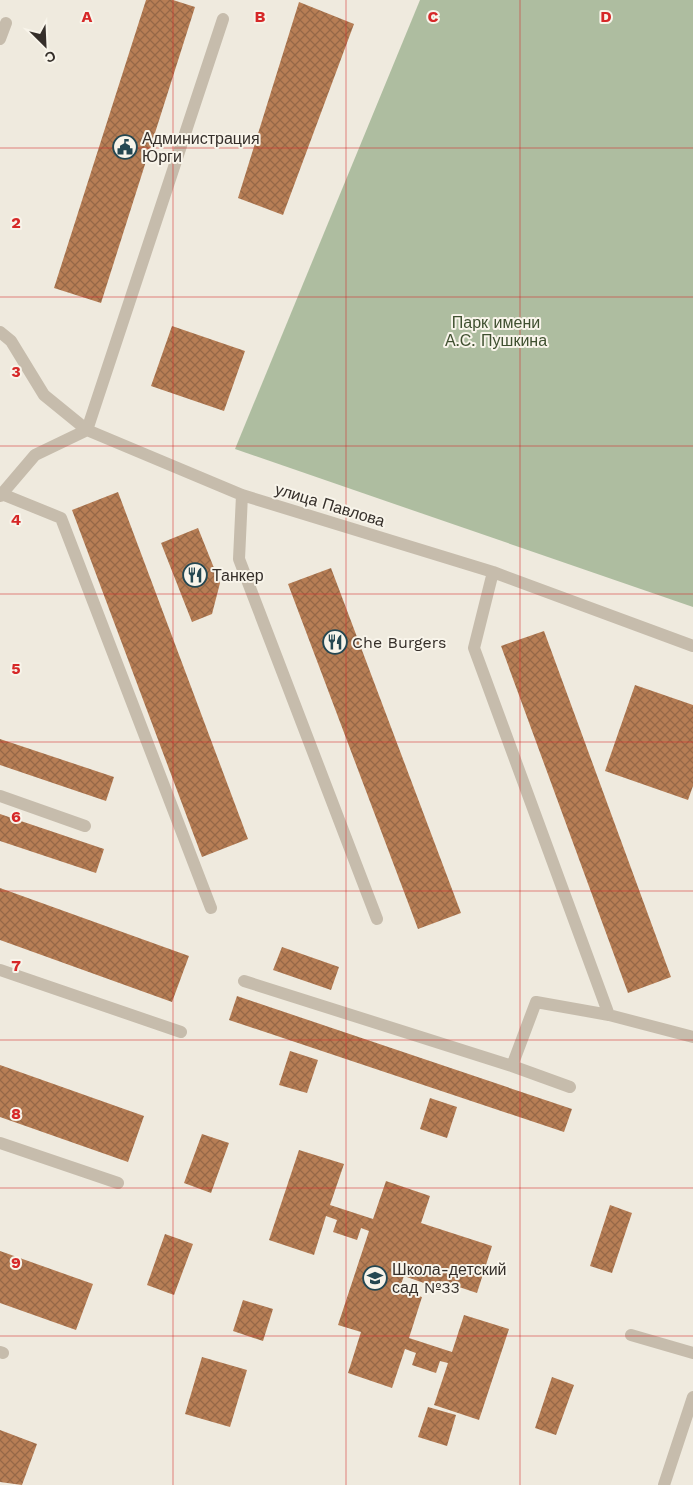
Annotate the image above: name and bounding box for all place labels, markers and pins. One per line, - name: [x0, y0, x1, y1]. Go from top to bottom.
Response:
- place label: Администрация Юрги: [142, 129, 260, 166]
- public building icon: Администрация Юрги: [112, 134, 138, 160]
- restaurant icon: Танкер: [182, 562, 208, 588]
- place label: Танкер: [212, 566, 264, 585]
- restaurant icon: Che Burgers: [322, 629, 348, 655]
- place label: Che Burgers: [352, 633, 446, 652]
- place label: Школа-детский сад №33: [392, 1260, 507, 1297]
- school or university icon: Школа-детский сад №33: [362, 1265, 388, 1291]

